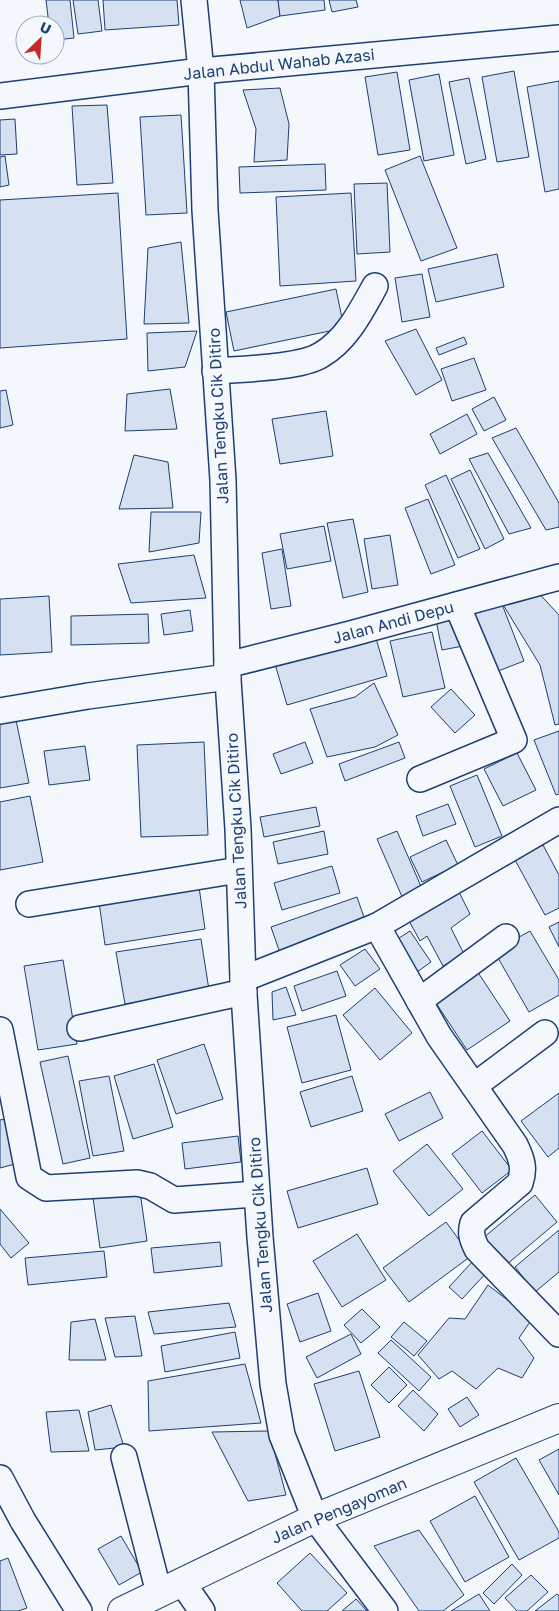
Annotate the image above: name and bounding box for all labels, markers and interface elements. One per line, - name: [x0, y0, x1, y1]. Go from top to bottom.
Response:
- north arrow: [15, 15, 65, 65]
- text: U: [37, 18, 54, 38]
- street label: Jalan Abdul Wahab Azasi: [182, 44, 376, 84]
- street label: Jalan Tengku Cik Ditiro: [203, 328, 233, 504]
- street label: Jalan Andi Depu: [330, 596, 456, 648]
- street label: Jalan Tengku Cik Ditiro: [221, 733, 251, 909]
- street label: Jalan Tengku Cik Ditiro: [244, 1136, 276, 1314]
- street label: Jalan Pengayoman: [268, 1472, 410, 1548]

